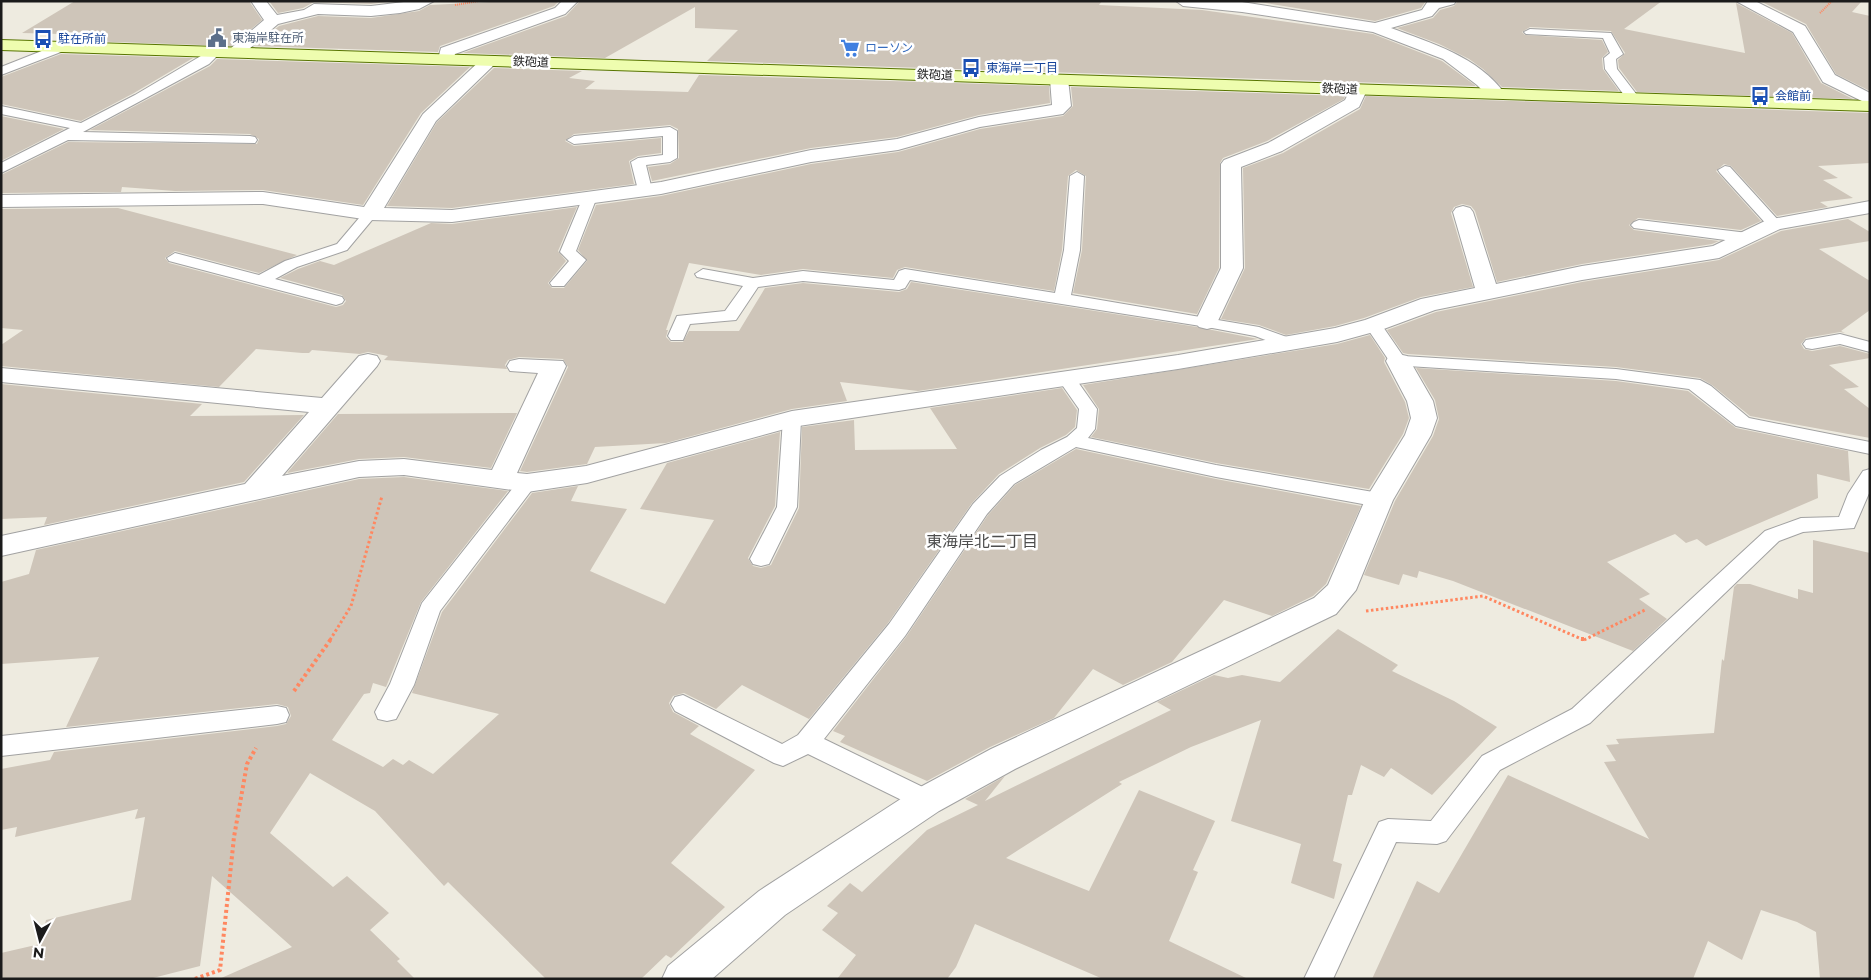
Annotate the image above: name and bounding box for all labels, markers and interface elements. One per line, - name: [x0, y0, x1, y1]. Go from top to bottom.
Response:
- public building icon: 東海岸駐在所: [206, 27, 228, 49]
- bus stop icon: 駐在所前: [32, 28, 54, 50]
- place label: 東海岸駐在所: [232, 30, 304, 45]
- place label: 駐在所前: [58, 31, 106, 46]
- supermarket icon: ローソン: [839, 37, 861, 59]
- place label: ローソン: [865, 40, 913, 55]
- street label: 鉄砲道: [513, 53, 549, 70]
- bus stop icon: 東海岸二丁目: [960, 57, 982, 79]
- place label: 東海岸二丁目: [986, 60, 1058, 75]
- street label: 鉄砲道: [917, 66, 953, 83]
- street label: 鉄砲道: [1322, 80, 1358, 97]
- bus stop icon: 会館前: [1749, 85, 1771, 107]
- place label: 会館前: [1775, 88, 1811, 103]
- district label: 東海岸北二丁目: [926, 532, 1038, 551]
- north arrow: [15, 915, 65, 965]
- text: N: [32, 943, 45, 963]

